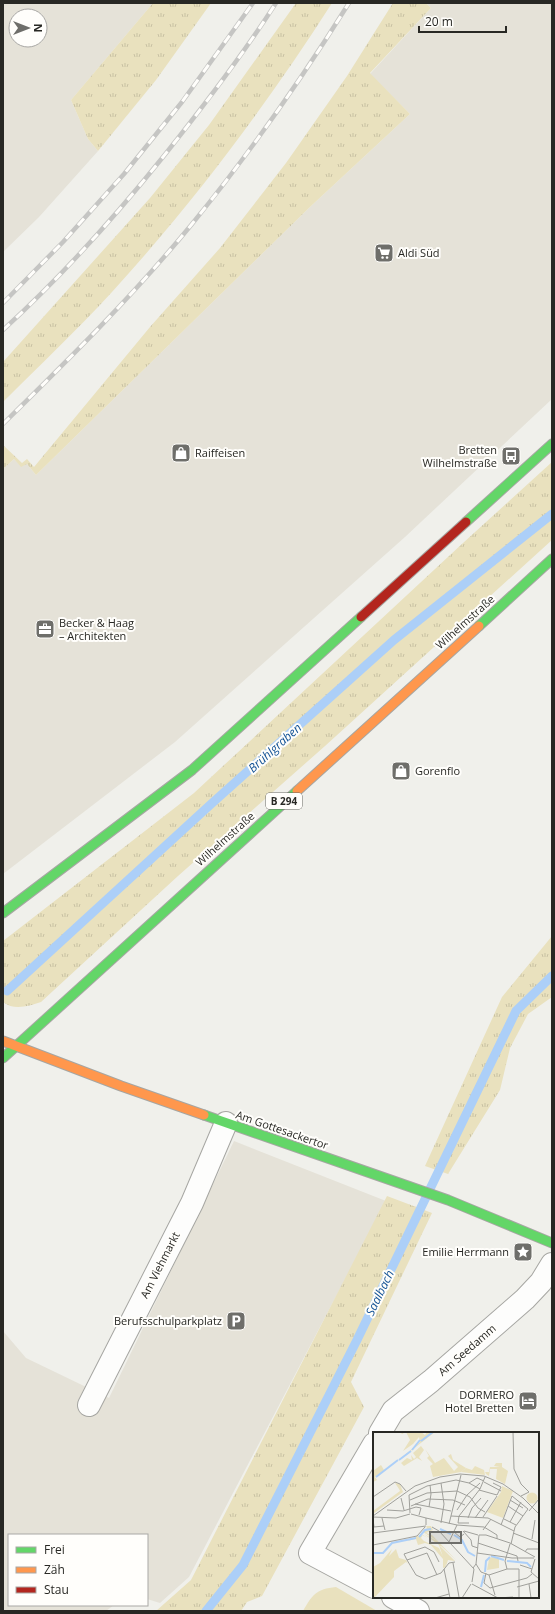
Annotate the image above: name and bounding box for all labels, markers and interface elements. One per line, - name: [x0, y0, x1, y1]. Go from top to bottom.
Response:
- north arrow: [8, 8, 48, 48]
- scale bar: [419, 8, 506, 34]
- text: 20 m: [425, 13, 453, 30]
- text: N: [31, 24, 46, 32]
- supermarket icon: Aldi Süd: [373, 242, 395, 264]
- place label: Aldi Süd: [398, 245, 440, 260]
- shop icon: Raiffeisen: [170, 442, 192, 464]
- place label: Bretten Wilhelmstraße: [423, 442, 497, 470]
- place label: Raiffeisen: [195, 445, 245, 460]
- bus stop icon: Bretten Wilhelmstraße: [500, 445, 522, 467]
- street label: Wilhelmstraße: [432, 591, 497, 652]
- place label: Becker & Haag – Architekten: [59, 615, 134, 643]
- office icon: Becker & Haag – Architekten: [34, 618, 56, 640]
- water label: Brühlgraben: [244, 719, 305, 776]
- shop icon: Gorenflo: [390, 760, 412, 782]
- place label: Gorenflo: [415, 763, 461, 778]
- road number: B 294: [266, 793, 302, 809]
- street label: Wilhelmstraße: [192, 808, 257, 869]
- street label: Am Gottesackertor: [234, 1107, 331, 1153]
- street label: Am Viehmarkt: [136, 1229, 183, 1301]
- place icon: Emilie Herrmann: [512, 1241, 534, 1263]
- place label: Emilie Herrmann: [422, 1244, 509, 1259]
- water label: Saalbach: [361, 1267, 398, 1318]
- parking icon: Berufsschulparkplatz: [225, 1310, 247, 1332]
- place label: Berufsschulparkplatz: [114, 1313, 222, 1328]
- street label: Am Seedamm: [435, 1320, 499, 1379]
- place label: DORMERO Hotel Bretten: [445, 1387, 514, 1415]
- hotel icon: DORMERO Hotel Bretten: [517, 1390, 539, 1412]
- inset map: [373, 1432, 539, 1598]
- legend: [8, 1534, 148, 1606]
- text: Frei: [44, 1541, 65, 1558]
- text: Zäh: [44, 1561, 65, 1578]
- text: Stau: [44, 1581, 69, 1598]

